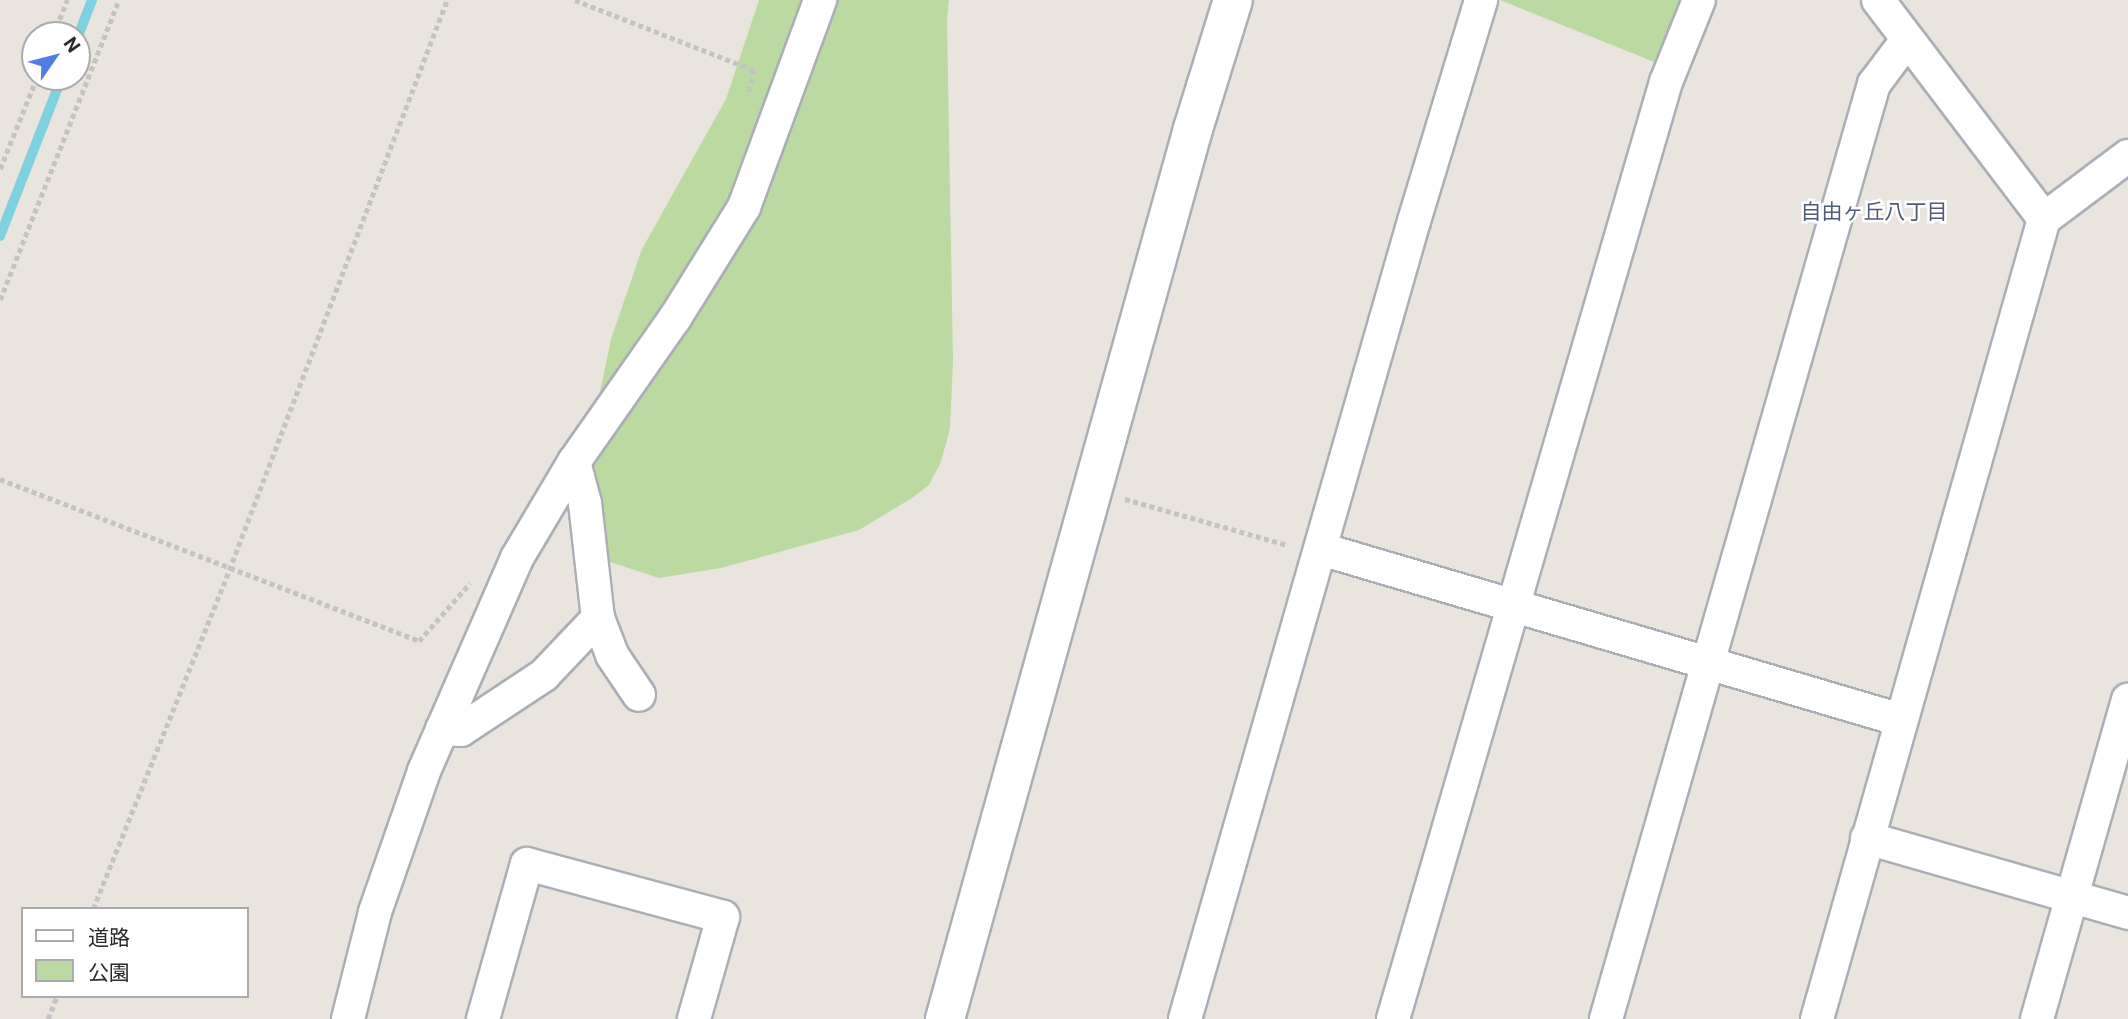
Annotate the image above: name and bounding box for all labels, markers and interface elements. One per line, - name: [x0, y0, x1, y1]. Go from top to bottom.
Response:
- north arrow: [21, 21, 91, 91]
- text: N: [59, 33, 85, 57]
- district label: 自由ヶ丘八丁目: [1801, 199, 1947, 225]
- legend: [21, 907, 248, 998]
- text: 道路: [88, 926, 130, 950]
- text: 公園: [88, 961, 130, 985]

